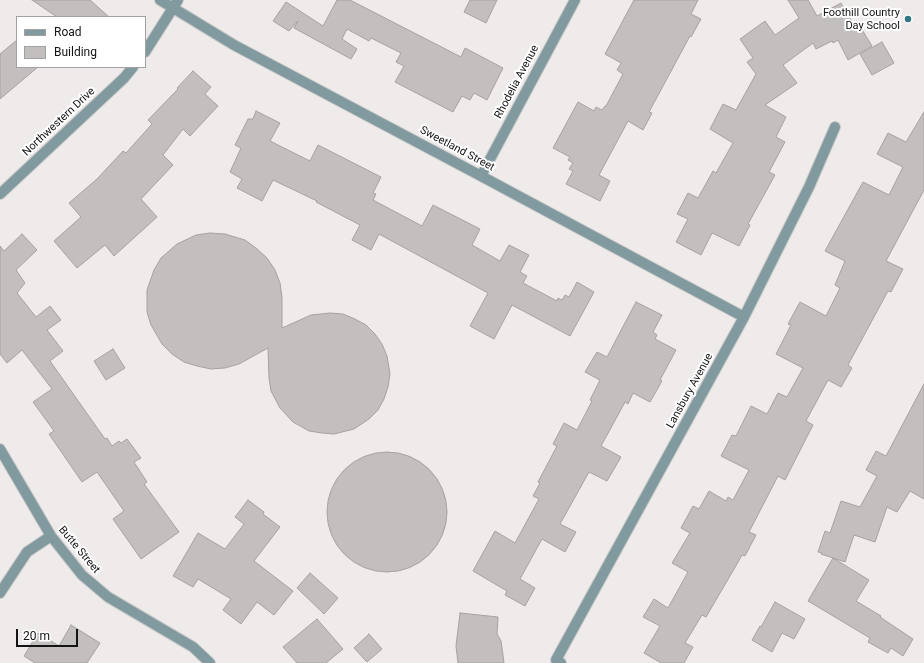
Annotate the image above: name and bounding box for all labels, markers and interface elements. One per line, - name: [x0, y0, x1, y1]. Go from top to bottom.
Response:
- place label: Foothill Country Day School: [823, 6, 900, 32]
- marker: Foothill Country Day School: [903, 14, 913, 24]
- legend: [16, 16, 146, 68]
- text: Road: [54, 25, 82, 39]
- street label: Rhodelia Avenue: [492, 43, 542, 121]
- text: Building: [54, 45, 97, 59]
- street label: Northwestern Drive: [20, 85, 98, 159]
- street label: Sweetland Street: [417, 124, 497, 174]
- street label: Lansbury Avenue: [664, 351, 716, 431]
- street label: Butte Street: [55, 524, 103, 576]
- scale bar: [18, 621, 80, 647]
- text: 20 m: [23, 629, 50, 643]

